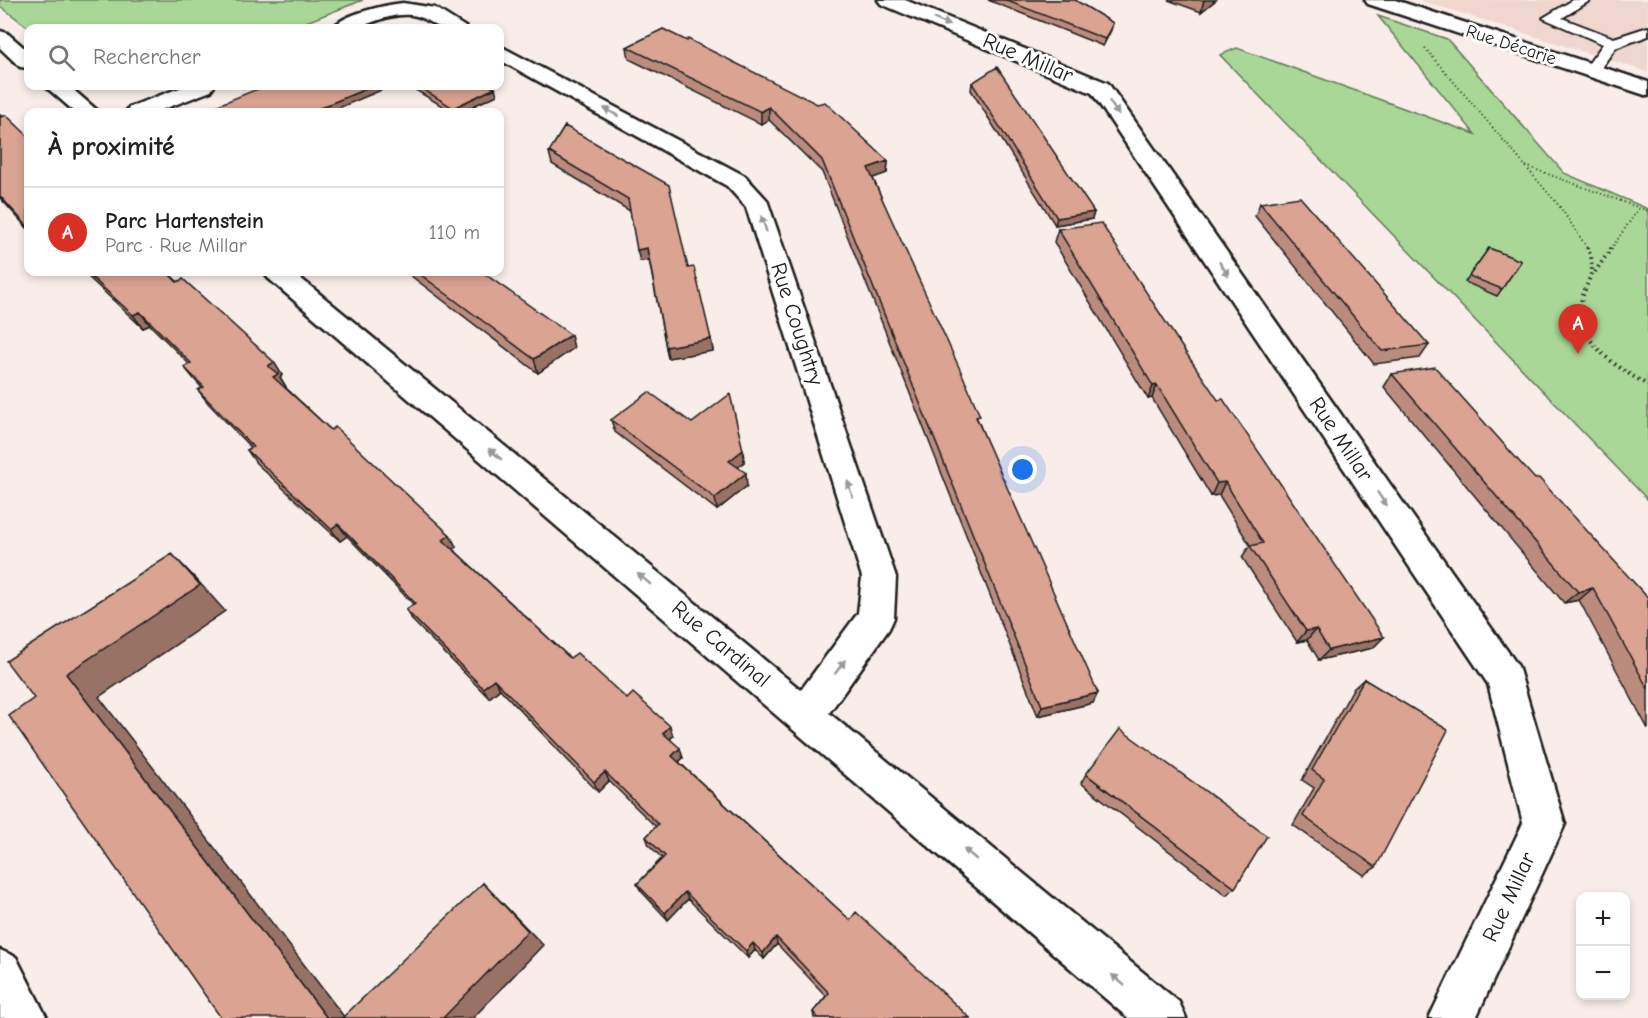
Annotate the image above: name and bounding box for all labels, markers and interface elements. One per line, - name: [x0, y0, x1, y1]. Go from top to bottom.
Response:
- one-way arrow: [933, 18, 951, 27]
- street label: Rue Décarie: [1463, 21, 1559, 69]
- search box: [24, 24, 504, 90]
- street label: Rue Millar: [979, 27, 1077, 89]
- icon: search: [45, 41, 78, 74]
- text: Rechercher: [93, 44, 201, 70]
- one-way arrow: [1108, 100, 1119, 116]
- one-way arrow: [602, 107, 619, 117]
- text: À proximité: [48, 132, 175, 162]
- text: Parc Hartenstein: [105, 208, 264, 234]
- one-way arrow: [758, 215, 768, 233]
- text: A: [62, 221, 73, 244]
- text: 110 m: [429, 221, 480, 244]
- text: Parc · Rue Millar: [105, 234, 247, 257]
- street label: Rue Coughtry: [765, 259, 829, 389]
- one-way arrow: [1218, 260, 1230, 276]
- pin: A: [1558, 304, 1598, 354]
- street label: Rue Millar: [1303, 392, 1379, 486]
- one-way arrow: [487, 448, 502, 461]
- your location: [1008, 455, 1037, 484]
- one-way arrow: [845, 480, 855, 498]
- one-way arrow: [1376, 490, 1388, 506]
- one-way arrow: [636, 573, 652, 586]
- street label: Rue Cardinal: [666, 595, 776, 693]
- one-way arrow: [834, 660, 846, 676]
- one-way arrow: [963, 848, 978, 861]
- street label: Rue Millar: [1477, 848, 1541, 946]
- map controls: [1576, 892, 1630, 1000]
- button: +: [1576, 892, 1630, 946]
- button: −: [1576, 946, 1630, 1000]
- one-way arrow: [1111, 974, 1126, 987]

